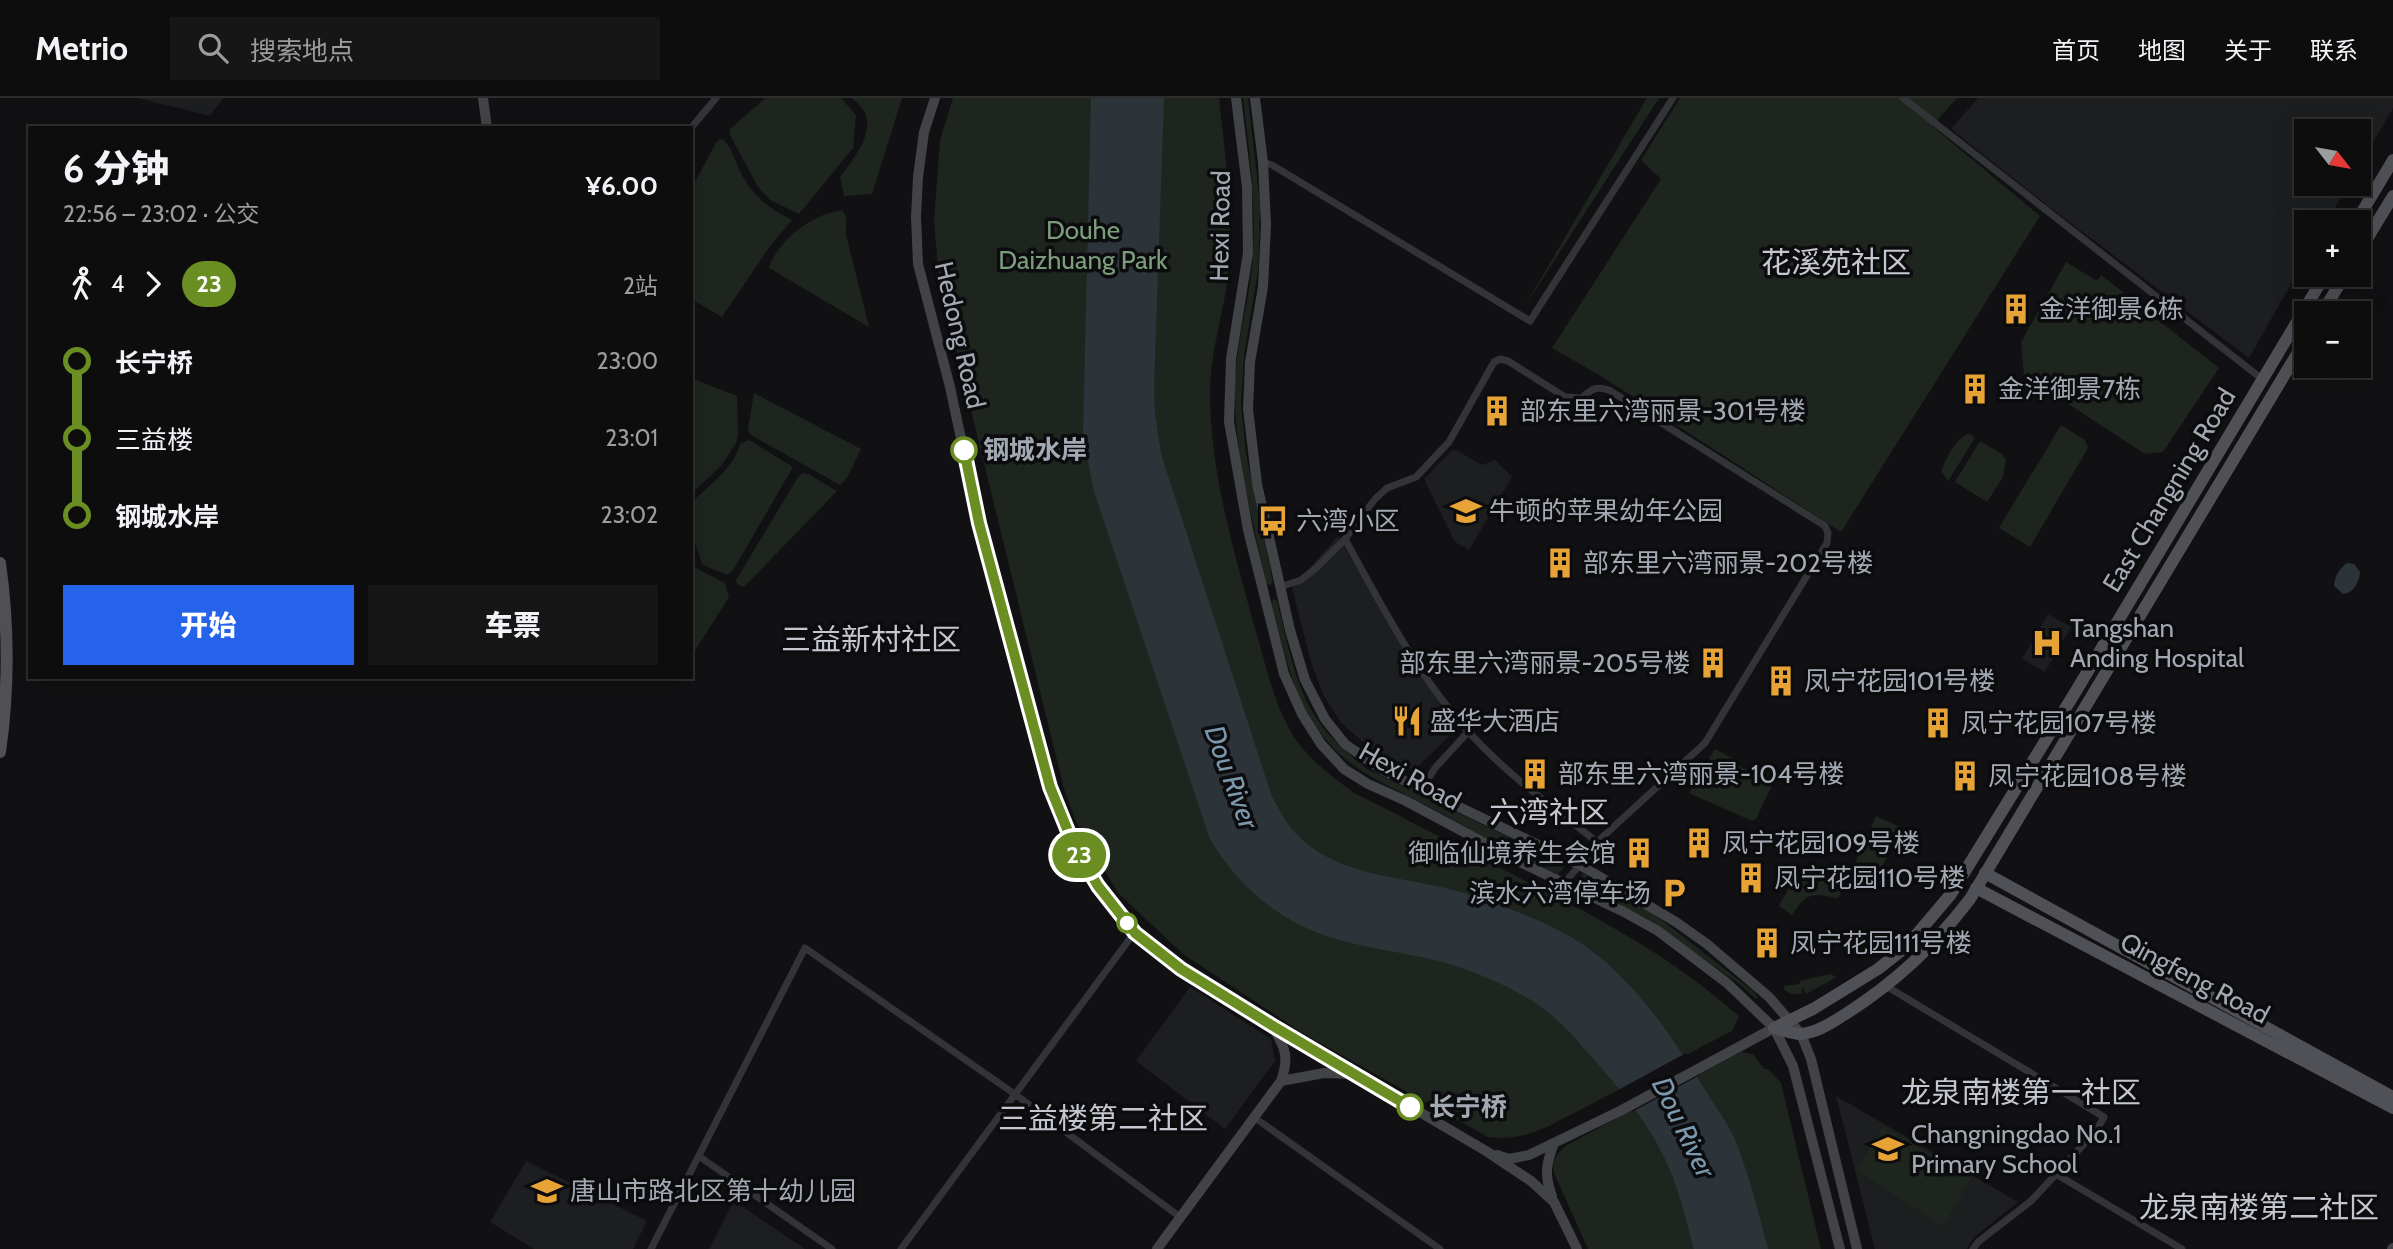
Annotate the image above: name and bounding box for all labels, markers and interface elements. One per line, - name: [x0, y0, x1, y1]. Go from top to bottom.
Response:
- search box: [170, 17, 660, 80]
- text: Metrio: [35, 28, 128, 68]
- icon: search: [194, 29, 232, 67]
- text: 搜索地点: [250, 35, 354, 67]
- text: 首页: [2052, 36, 2100, 65]
- text: 地图: [2138, 36, 2186, 65]
- text: 关于: [2224, 36, 2272, 65]
- text: 联系: [2310, 36, 2358, 65]
- north arrow: [2294, 119, 2371, 196]
- map controls: [2294, 119, 2371, 378]
- text: 6 分钟: [63, 145, 169, 192]
- text: ¥6.00: [585, 170, 658, 202]
- street label: Hexi Road: [1203, 170, 1237, 282]
- text: 22:56 – 23:02 · 公交: [63, 200, 259, 228]
- button: +: [2294, 210, 2371, 287]
- park label: Douhe Daizhuang Park: [998, 214, 1168, 276]
- district label: 花溪苑社区: [1761, 244, 1911, 281]
- street label: Hedong Road: [928, 258, 992, 412]
- icon: walk: [63, 265, 101, 303]
- icon: forward: [134, 265, 172, 303]
- text: 23: [196, 269, 222, 298]
- text: 4: [111, 270, 124, 298]
- text: 2站: [623, 272, 658, 300]
- building icon: 金洋御景6栋: [1999, 292, 2033, 326]
- place label: 金洋御景6栋: [2039, 293, 2184, 325]
- button: −: [2294, 301, 2371, 378]
- text: 长宁桥: [115, 347, 193, 379]
- text: 23:00: [597, 347, 658, 375]
- building icon: 金洋御景7栋: [1958, 372, 1992, 406]
- place label: 金洋御景7栋: [1998, 373, 2141, 405]
- street label: East Changning Road: [2096, 382, 2242, 598]
- building icon: 部东里六湾丽景-301号楼: [1480, 394, 1514, 428]
- place label: 部东里六湾丽景-301号楼: [1520, 395, 1805, 427]
- text: 三益楼: [115, 424, 193, 456]
- text: 23:01: [605, 424, 658, 452]
- place label: 钢城水岸: [983, 434, 1087, 466]
- marker: 钢城水岸: [951, 437, 977, 463]
- school or university icon: 牛顿的苹果幼年公园: [1449, 494, 1483, 528]
- place label: 牛顿的苹果幼年公园: [1489, 495, 1723, 527]
- text: 钢城水岸: [115, 501, 219, 533]
- text: 23:02: [601, 501, 658, 529]
- bus stop icon: 六湾小区: [1256, 504, 1290, 538]
- place label: 六湾小区: [1296, 505, 1400, 537]
- building icon: 部东里六湾丽景-202号楼: [1543, 546, 1577, 580]
- place label: 部东里六湾丽景-202号楼: [1583, 547, 1873, 579]
- button: 开始: [63, 585, 354, 665]
- button: 车票: [368, 585, 658, 665]
- place label: Tangshan Anding Hospital: [2070, 612, 2244, 674]
- district label: 三益新村社区: [781, 621, 961, 658]
- hospital icon: Tangshan Anding Hospital: [2030, 626, 2064, 660]
- building icon: 部东里六湾丽景-205号楼: [1696, 646, 1730, 680]
- place label: 部东里六湾丽景-205号楼: [1400, 647, 1690, 679]
- building icon: 凤宁花园101号楼: [1764, 664, 1798, 698]
- place label: 凤宁花园101号楼: [1804, 665, 1995, 697]
- restaurant icon: 盛华大酒店: [1390, 704, 1424, 738]
- place label: 盛华大酒店: [1430, 705, 1560, 737]
- building icon: 凤宁花园107号楼: [1921, 706, 1955, 740]
- place label: 凤宁花园107号楼: [1961, 707, 2156, 739]
- water label: Dou River: [1198, 720, 1267, 835]
- street label: Hexi Road: [1354, 735, 1466, 817]
- building icon: 部东里六湾丽景-104号楼: [1518, 757, 1552, 791]
- place label: 部东里六湾丽景-104号楼: [1558, 758, 1844, 790]
- building icon: 凤宁花园108号楼: [1948, 759, 1982, 793]
- place label: 凤宁花园108号楼: [1988, 760, 2186, 792]
- district label: 六湾社区: [1489, 794, 1609, 831]
- building icon: 凤宁花园109号楼: [1682, 826, 1716, 860]
- place label: 凤宁花园109号楼: [1722, 827, 1919, 859]
- line badge: 23: [1048, 832, 1110, 878]
- building icon: 御临仙境养生会馆: [1622, 836, 1656, 870]
- place label: 御临仙境养生会馆: [1408, 837, 1616, 869]
- text: 23: [1066, 840, 1092, 869]
- building icon: 凤宁花园110号楼: [1734, 861, 1768, 895]
- place label: 凤宁花园110号楼: [1774, 862, 1965, 894]
- parking icon: 滨水六湾停车场: [1657, 876, 1691, 910]
- place label: 滨水六湾停车场: [1469, 877, 1651, 909]
- unlabelled marker: [1117, 913, 1137, 933]
- street label: Qingfeng Road: [2115, 925, 2275, 1031]
- building icon: 凤宁花园111号楼: [1750, 926, 1784, 960]
- place label: 凤宁花园111号楼: [1790, 927, 1971, 959]
- water label: Dou River: [1645, 1071, 1724, 1184]
- district label: 龙泉南楼第一社区: [1901, 1074, 2141, 1111]
- place label: 长宁桥: [1429, 1091, 1507, 1123]
- marker: 长宁桥: [1397, 1094, 1423, 1120]
- district label: 三益楼第二社区: [998, 1100, 1208, 1137]
- place label: Changningdao No.1 Primary School: [1911, 1118, 2121, 1180]
- school or university icon: Changningdao No.1 Primary School: [1871, 1132, 1905, 1166]
- school or university icon: 唐山市路北区第十幼儿园: [530, 1174, 564, 1208]
- place label: 唐山市路北区第十幼儿园: [570, 1175, 856, 1207]
- district label: 龙泉南楼第二社区: [2139, 1189, 2379, 1226]

